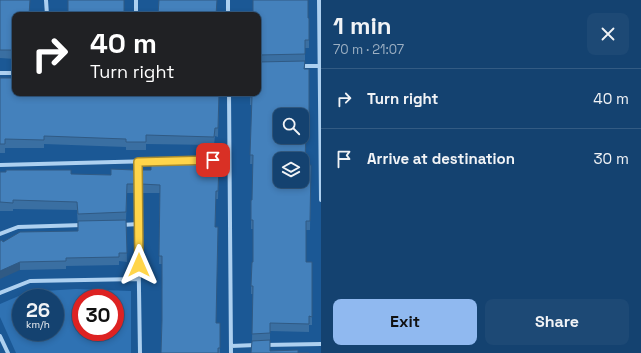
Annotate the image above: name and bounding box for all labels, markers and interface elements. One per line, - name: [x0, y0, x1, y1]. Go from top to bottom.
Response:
- text: 1 min: [333, 10, 392, 41]
- button: close: [587, 13, 629, 55]
- text: 40 m: [90, 25, 157, 61]
- icon: right: [24, 28, 76, 80]
- text: 70 m · 21:07: [333, 41, 404, 58]
- text: Turn right: [90, 60, 174, 83]
- icon: right: [333, 88, 355, 110]
- text: Turn right: [367, 89, 438, 108]
- text: 40 m: [593, 89, 629, 108]
- map controls: [273, 108, 309, 188]
- button: search: [273, 108, 309, 144]
- pin: [196, 143, 230, 177]
- icon: arrive: [333, 148, 355, 170]
- icon: arrive: [202, 149, 224, 171]
- text: Arrive at destination: [367, 149, 515, 168]
- text: 30 m: [594, 149, 629, 168]
- button: layers: [273, 152, 309, 188]
- position arrow: [118, 244, 160, 286]
- speed limit sign: 30: [72, 289, 124, 341]
- text: 26: [26, 297, 50, 323]
- button: Exit: [333, 299, 477, 345]
- button: Share: [485, 299, 629, 345]
- text: km/h: [26, 318, 50, 331]

